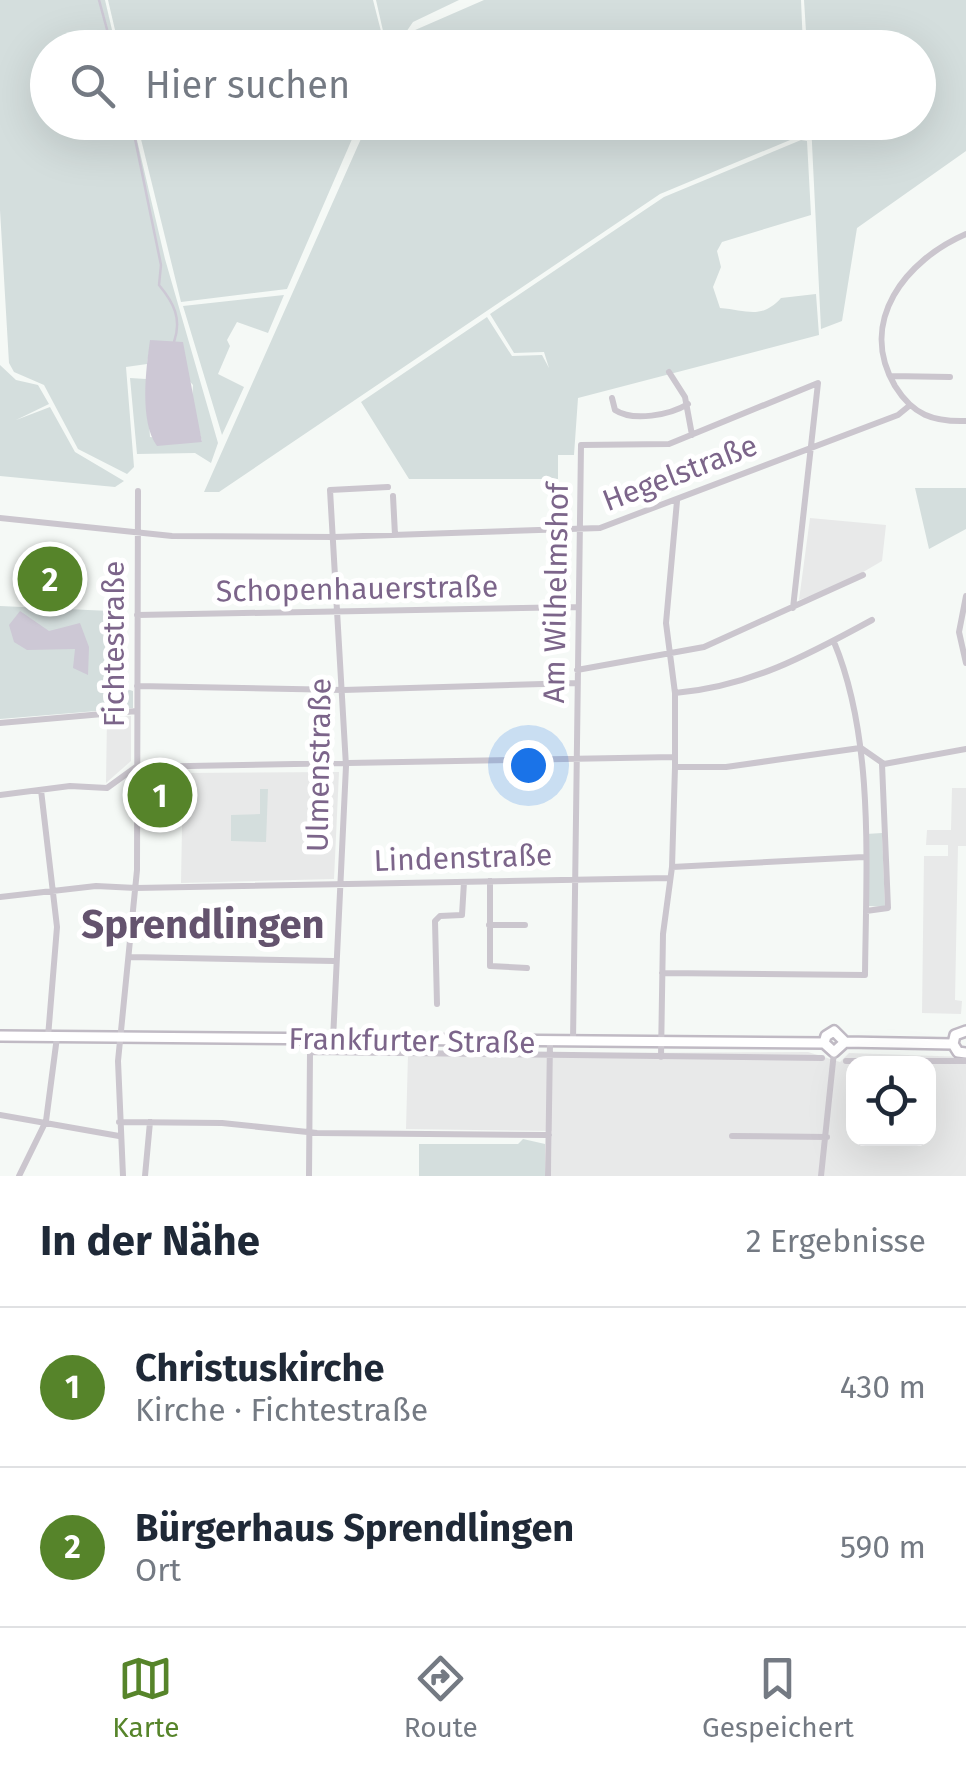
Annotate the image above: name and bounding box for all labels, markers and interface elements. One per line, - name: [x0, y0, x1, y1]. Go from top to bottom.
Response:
- search box: [30, 30, 936, 140]
- icon: search: [65, 58, 120, 113]
- text: Hier suchen: [145, 62, 350, 108]
- street label: Hegelstraße: [598, 427, 762, 519]
- street label: Am Wilhelmshof: [536, 481, 576, 704]
- pin: 2: [18, 542, 82, 616]
- street label: Fichtestraße: [96, 561, 132, 727]
- street label: Schopenhauerstraße: [216, 569, 498, 609]
- street label: Ulmenstraße: [299, 678, 339, 852]
- your location: [503, 740, 554, 791]
- pin: 1: [128, 758, 192, 832]
- street label: Lindenstraße: [373, 837, 553, 879]
- district label: Sprendlingen: [81, 901, 325, 949]
- street label: Frankfurter Straße: [288, 1021, 536, 1061]
- map controls: [846, 1056, 936, 1146]
- button: locate: [846, 1056, 936, 1146]
- text: In der Nähe: [40, 1216, 260, 1266]
- text: 2 Ergebnisse: [746, 1222, 926, 1260]
- text: Christuskirche: [135, 1345, 384, 1391]
- text: 1: [65, 1368, 80, 1406]
- text: 430 m: [840, 1368, 926, 1406]
- text: Kirche · Fichtestraße: [135, 1391, 428, 1429]
- text: Bürgerhaus Sprendlingen: [135, 1505, 574, 1551]
- text: 2: [64, 1528, 81, 1566]
- text: 590 m: [840, 1528, 926, 1566]
- text: Ort: [135, 1551, 181, 1589]
- tab: Karte: [112, 1651, 179, 1744]
- tab: Route: [404, 1651, 478, 1744]
- tab: Gespeichert: [702, 1651, 854, 1744]

